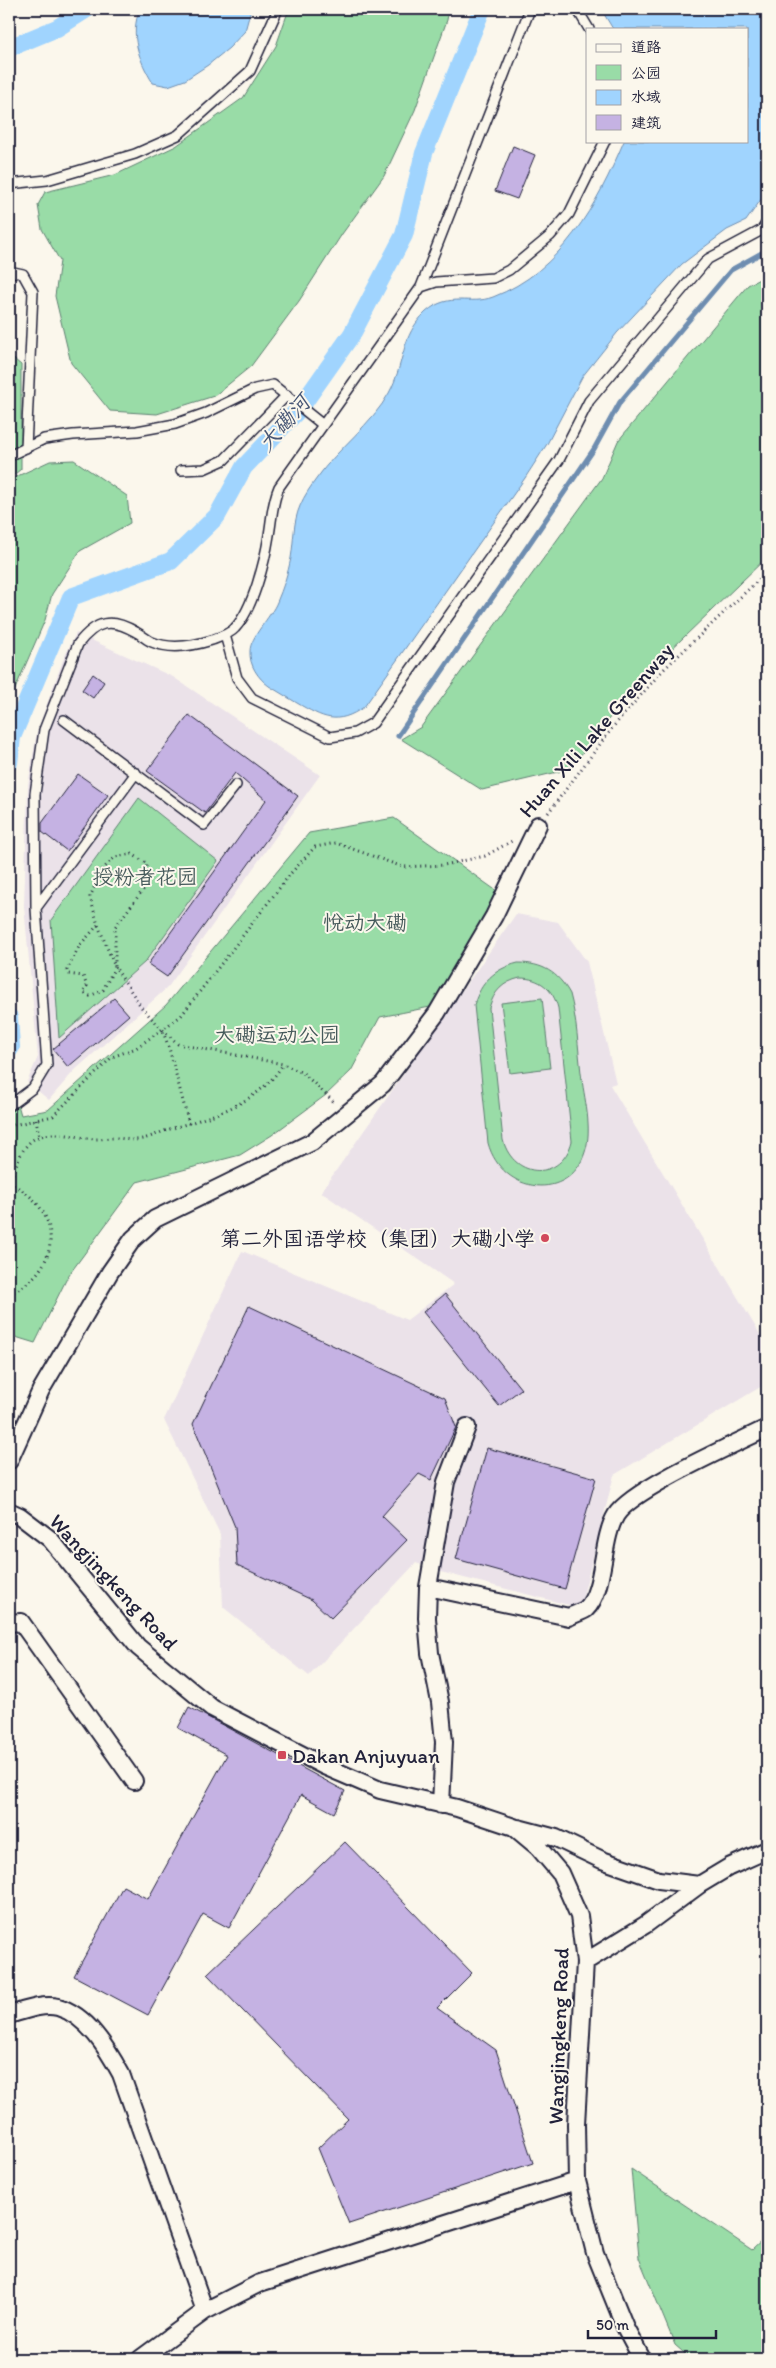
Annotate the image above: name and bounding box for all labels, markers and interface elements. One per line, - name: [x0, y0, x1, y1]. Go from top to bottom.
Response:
- legend: [586, 28, 748, 142]
- text: 道路: [631, 38, 661, 56]
- text: 公园: [631, 64, 661, 82]
- text: 水域: [631, 88, 661, 106]
- text: 建筑: [631, 114, 661, 132]
- water label: 大磡河: [252, 387, 318, 457]
- street label: Huan Xili Lake Greenway: [513, 638, 679, 822]
- park label: 授粉者花园: [93, 864, 198, 889]
- park label: 悦动大磡: [323, 910, 407, 935]
- park label: 大磡运动公园: [214, 1022, 340, 1047]
- place label: 第二外国语学校（集团）大磡小学: [220, 1226, 535, 1251]
- marker: 第二外国语学校（集团）大磡小学: [539, 1232, 551, 1244]
- street label: Wangjingkeng Road: [44, 1509, 184, 1656]
- place label: Dakan Anjuyuan: [292, 1743, 440, 1768]
- marker: Dakan Anjuyuan: [276, 1749, 288, 1761]
- street label: Wangjingkeng Road: [542, 1947, 574, 2125]
- scale bar: [588, 2308, 716, 2340]
- text: 50 m: [596, 2316, 629, 2334]

